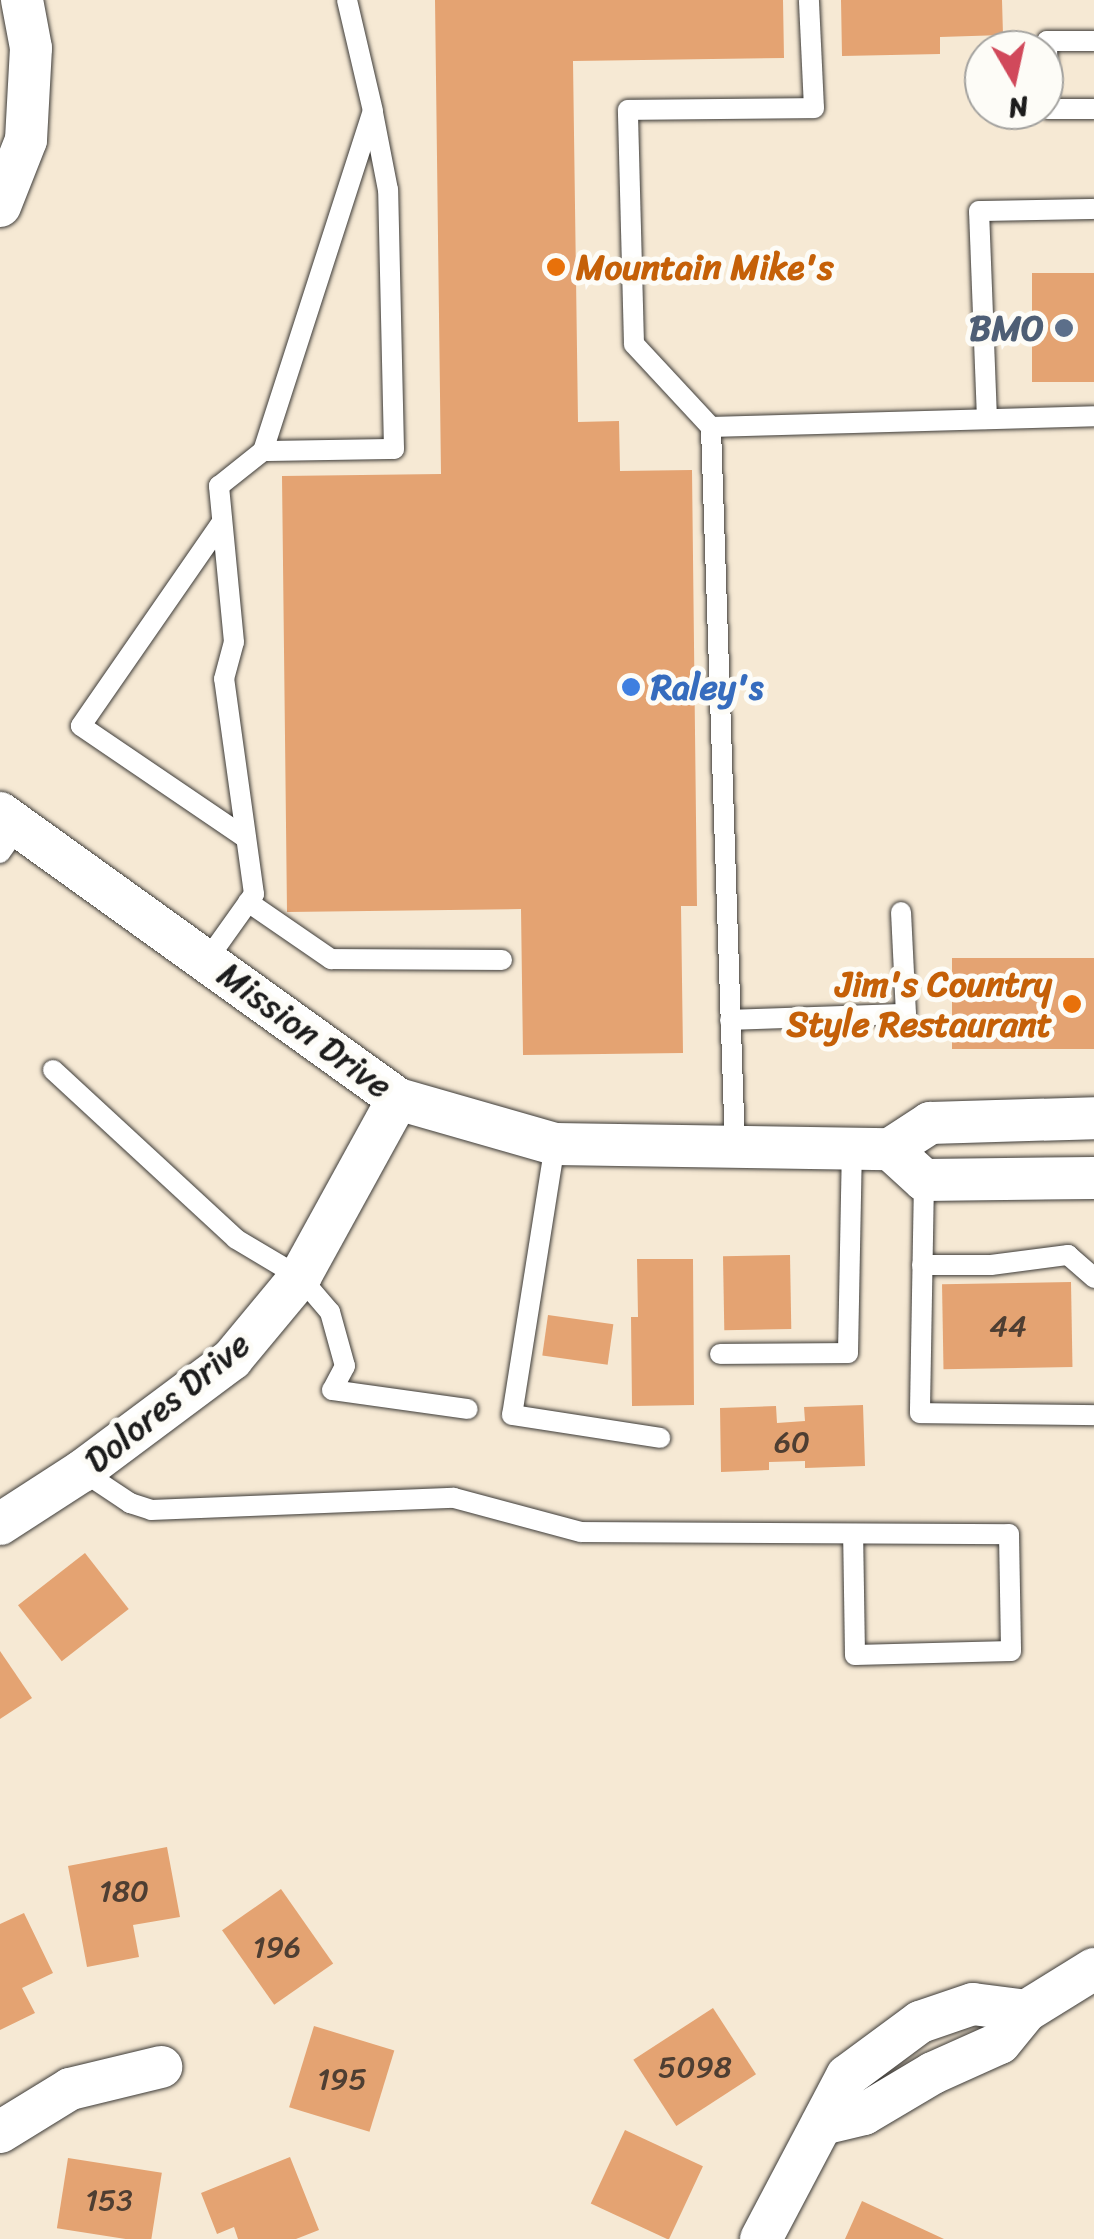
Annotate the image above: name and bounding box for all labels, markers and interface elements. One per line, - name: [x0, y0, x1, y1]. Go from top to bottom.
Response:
- north arrow: [964, 30, 1064, 130]
- text: N: [1005, 82, 1032, 134]
- place label: Mountain Mike's: [576, 246, 835, 288]
- marker: Mountain Mike's: [545, 256, 567, 278]
- place label: BMO: [969, 307, 1044, 349]
- marker: BMO: [1053, 317, 1075, 339]
- place label: Raley's: [651, 666, 763, 708]
- marker: Raley's: [620, 676, 642, 698]
- street label: Mission Drive: [210, 953, 400, 1107]
- place label: Jim's Country Style Restaurant: [786, 963, 1052, 1045]
- marker: Jim's Country Style Restaurant: [1061, 993, 1083, 1015]
- house number: 44: [989, 1308, 1027, 1344]
- street label: Dolores Drive: [76, 1323, 258, 1481]
- house number: 60: [774, 1424, 810, 1460]
- house number: 180: [99, 1873, 149, 1909]
- house number: 196: [253, 1929, 301, 1965]
- house number: 5098: [658, 2049, 732, 2085]
- house number: 195: [317, 2061, 367, 2097]
- house number: 153: [85, 2182, 133, 2218]

